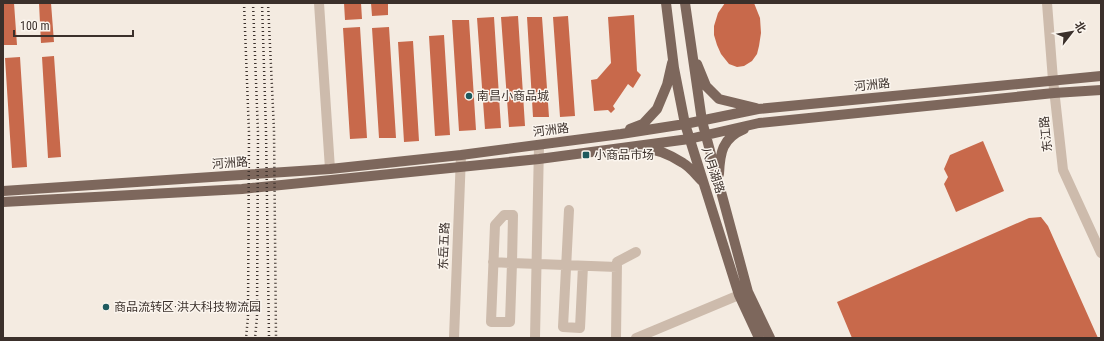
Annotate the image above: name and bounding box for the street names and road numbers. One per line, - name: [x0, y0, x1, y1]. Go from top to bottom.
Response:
- street label: 河洲路: [853, 76, 891, 94]
- street label: 东江路: [1037, 115, 1055, 153]
- street label: 河洲路: [532, 121, 570, 139]
- street label: 八月湖路: [699, 145, 727, 195]
- street label: 河洲路: [212, 155, 248, 171]
- street label: 东岳五路: [436, 222, 452, 270]

